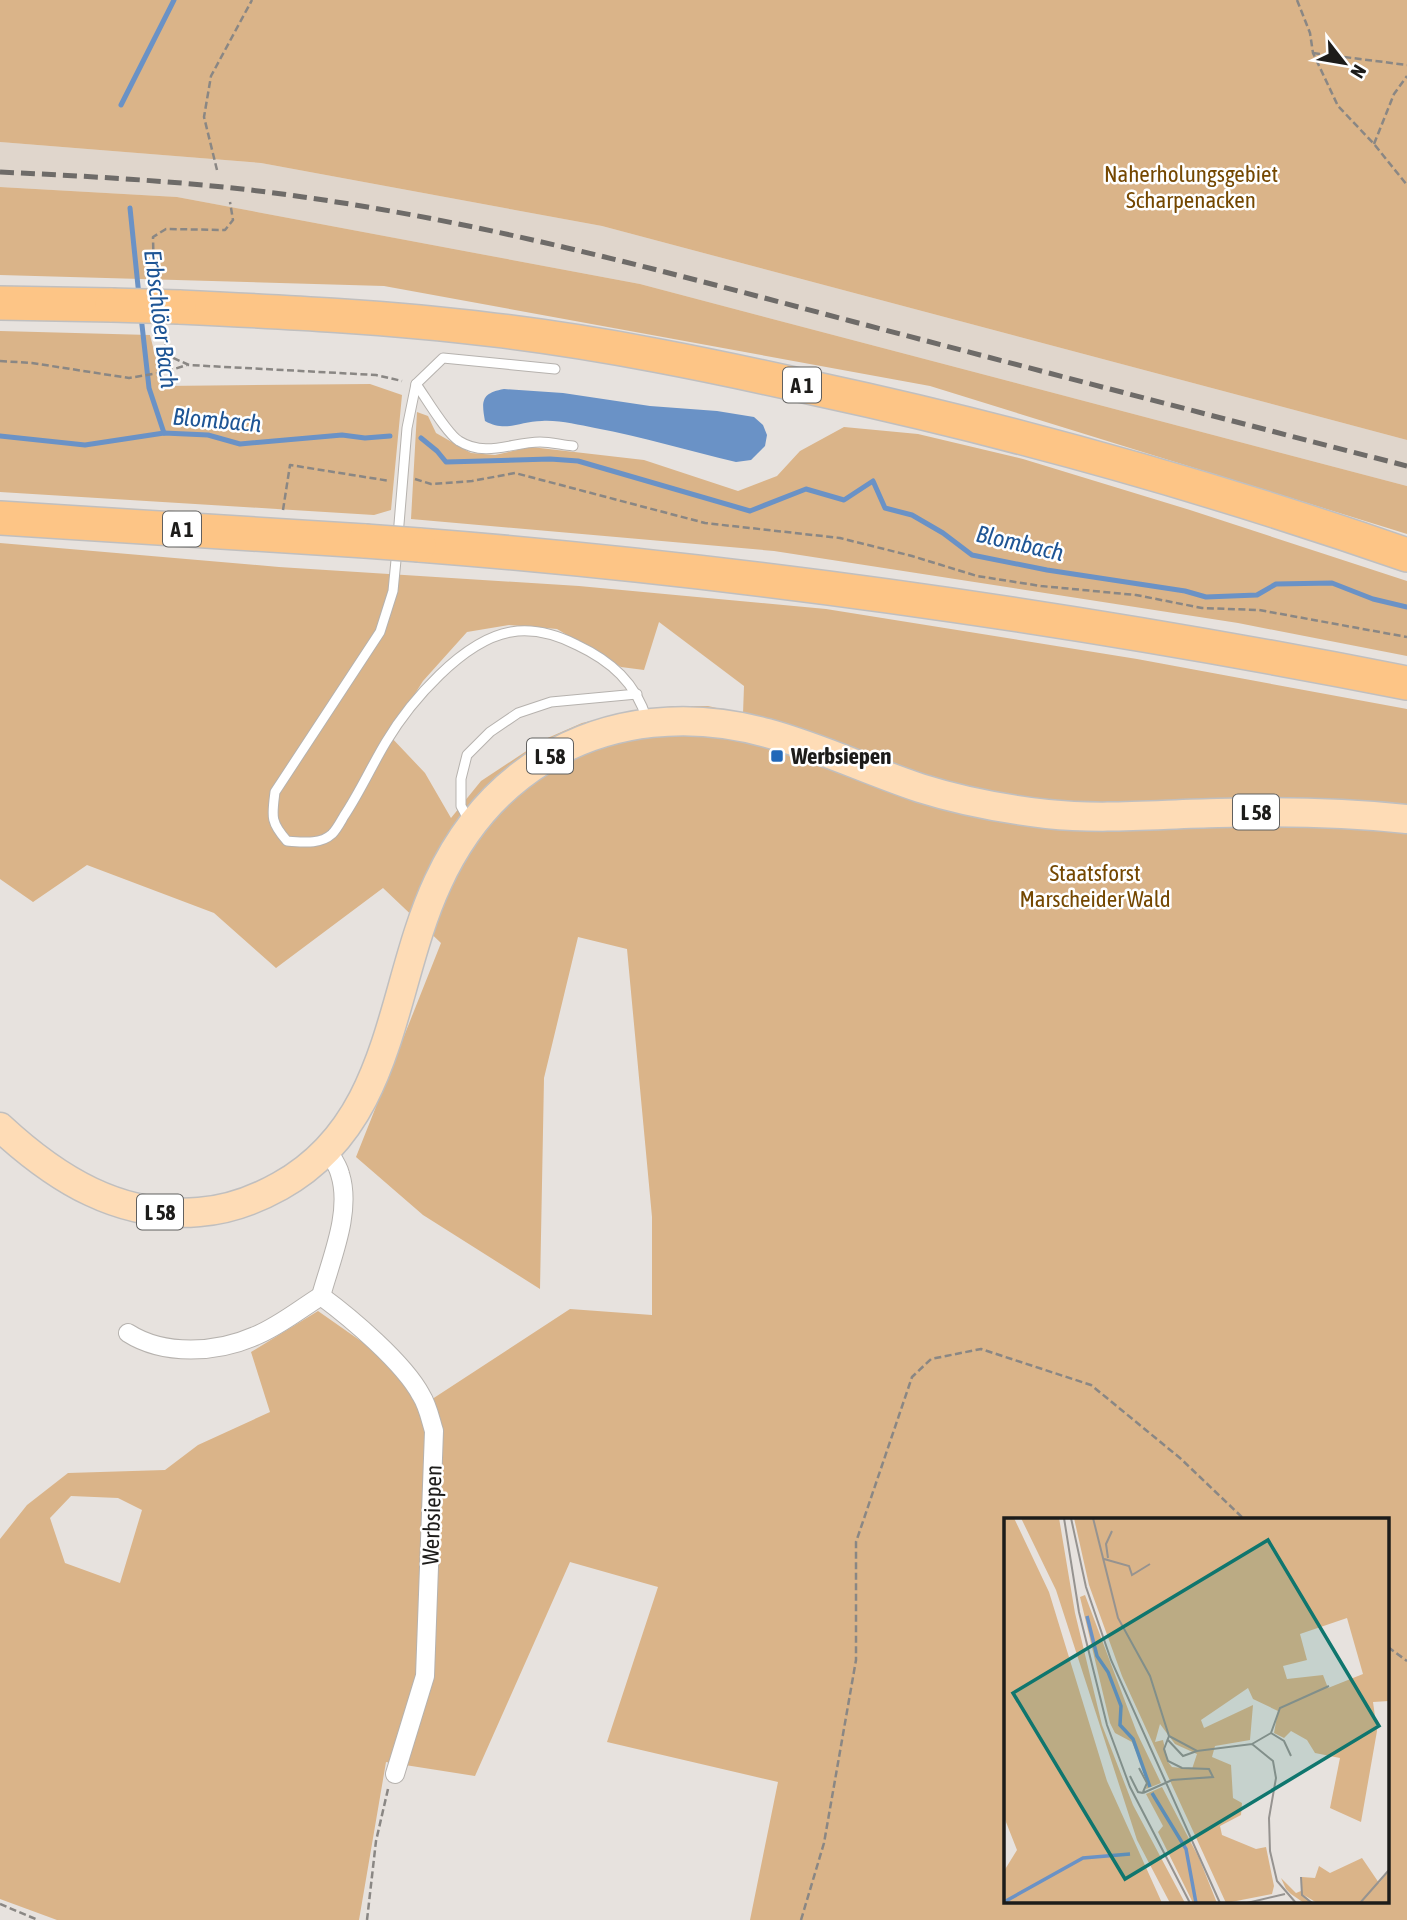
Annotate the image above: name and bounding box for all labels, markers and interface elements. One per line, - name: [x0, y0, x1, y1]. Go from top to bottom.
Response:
- north arrow: [1309, 28, 1379, 98]
- text: N: [1346, 61, 1371, 82]
- park label: Naherholungsgebiet Scharpenacken: [1104, 161, 1278, 213]
- water label: Erbschlöer Bach: [139, 248, 183, 390]
- road number: A 1: [783, 368, 821, 402]
- water label: Blombach: [171, 403, 263, 437]
- road number: A 1: [163, 512, 201, 546]
- water label: Blombach: [974, 520, 1067, 566]
- road number: L 58: [527, 738, 573, 774]
- place label: Werbsiepen: [790, 743, 891, 769]
- marker: Werbsiepen: [769, 748, 785, 764]
- road number: L 58: [1233, 794, 1279, 830]
- park label: Staatsforst Marscheider Wald: [1019, 860, 1171, 912]
- road number: L 58: [137, 1194, 183, 1230]
- street label: Werbsiepen: [417, 1464, 447, 1566]
- inset map: [1004, 1518, 1390, 1902]

